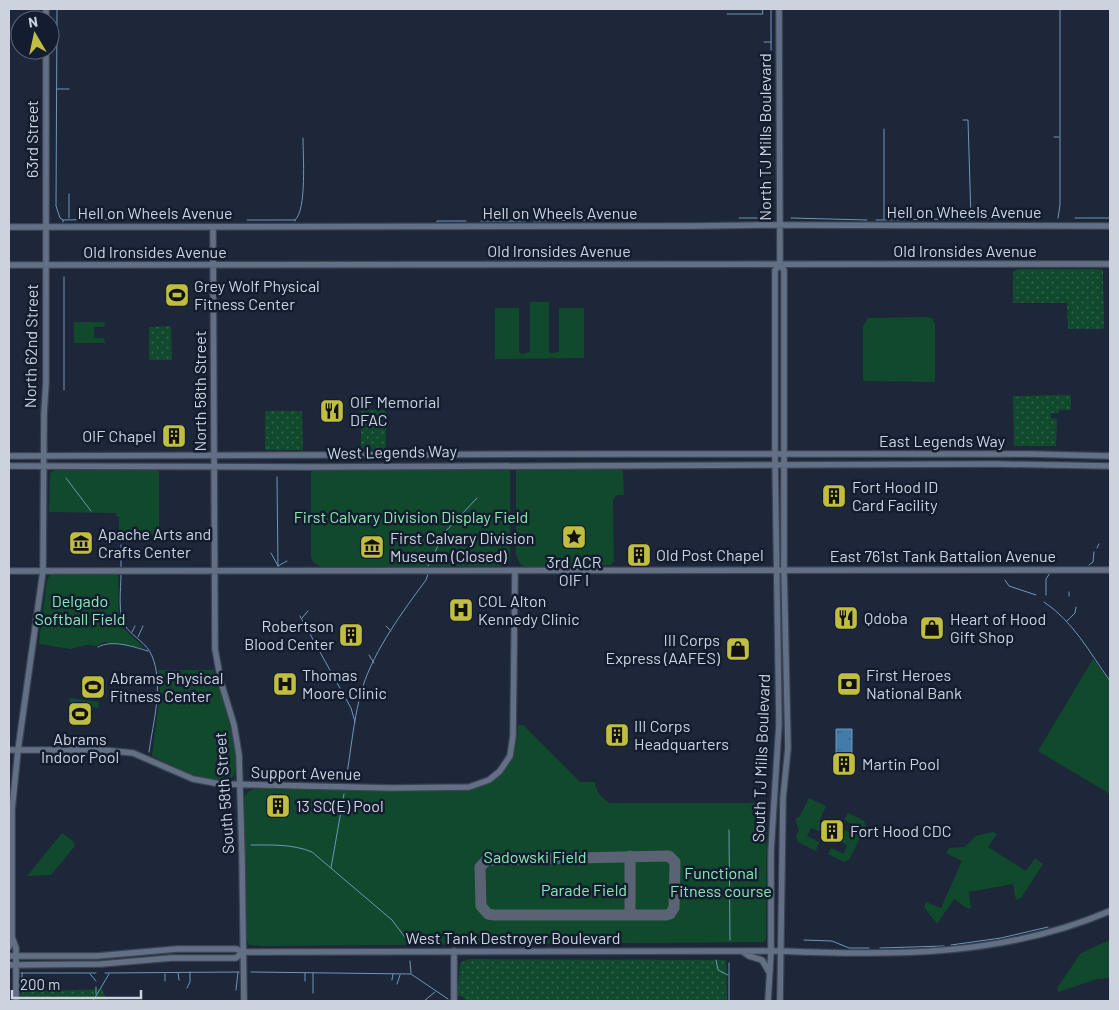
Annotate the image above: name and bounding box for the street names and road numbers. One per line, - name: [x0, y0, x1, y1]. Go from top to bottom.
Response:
- street label: North TJ Mills Boulevard: [755, 53, 774, 221]
- street label: 63rd Street: [22, 100, 41, 178]
- street label: Hell on Wheels Avenue: [886, 202, 1042, 221]
- street label: Hell on Wheels Avenue: [77, 203, 233, 222]
- street label: Hell on Wheels Avenue: [482, 203, 638, 222]
- street label: Old Ironsides Avenue: [487, 241, 631, 260]
- street label: Old Ironsides Avenue: [893, 241, 1037, 260]
- street label: Old Ironsides Avenue: [83, 242, 227, 261]
- street label: North 62nd Street: [20, 284, 41, 408]
- street label: North 58th Street: [190, 330, 209, 452]
- street label: East Legends Way: [879, 431, 1006, 450]
- street label: West Legends Way: [327, 441, 458, 462]
- street label: East 761st Tank Battalion Avenue: [830, 546, 1056, 565]
- street label: South TJ Mills Boulevard: [748, 673, 773, 843]
- street label: South 58th Street: [210, 731, 237, 855]
- street label: Support Avenue: [251, 762, 361, 783]
- street label: West Tank Destroyer Boulevard: [405, 928, 621, 947]

